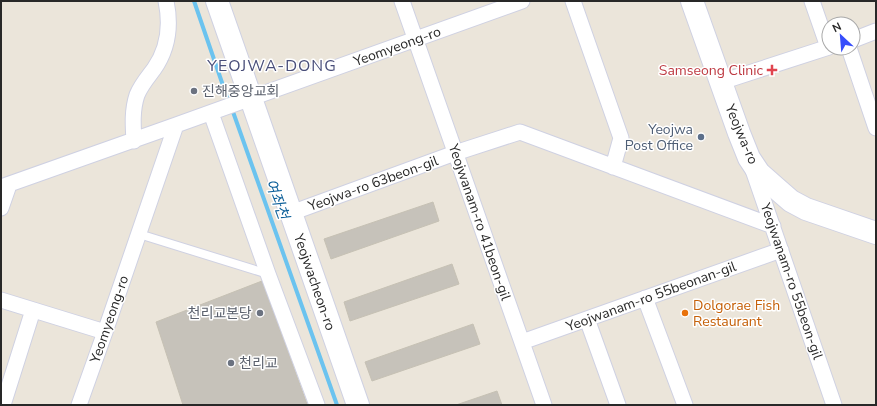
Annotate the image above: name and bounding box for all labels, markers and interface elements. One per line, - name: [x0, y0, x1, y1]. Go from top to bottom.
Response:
- north arrow: [821, 16, 861, 56]
- text: N: [830, 19, 844, 36]
- street label: Yeomyeong-ro: [350, 22, 444, 71]
- district label: YEOJWA-DONG: [206, 55, 337, 77]
- place label: Samseong Clinic: [659, 61, 764, 80]
- marker: Samseong Clinic: [766, 64, 778, 76]
- place label: 진해중앙교회: [202, 82, 279, 101]
- marker: 진해중앙교회: [189, 86, 199, 96]
- street label: Yeojwa-ro: [720, 100, 763, 167]
- place label: Yeojwa Post Office: [625, 120, 693, 155]
- marker: Yeojwa Post Office: [696, 132, 706, 142]
- street label: Yeojwanam-ro 41beon-gil: [443, 140, 516, 304]
- street label: Yeojwa-ro 63beon-gil: [305, 151, 442, 216]
- water label: 여좌천: [261, 176, 294, 224]
- street label: Yeojwanam-ro 55beon-gil: [755, 199, 828, 363]
- street label: Yeojwacheon-ro: [289, 230, 340, 333]
- street label: Yeojwanam-ro 55beonan-gil: [563, 257, 740, 336]
- street label: Yeomyeong-ro: [85, 273, 133, 366]
- place label: Dolgorae Fish Restaurant: [693, 296, 780, 331]
- place label: 천리교본당: [188, 304, 252, 323]
- marker: 천리교본당: [255, 308, 265, 318]
- marker: Dolgorae Fish Restaurant: [680, 308, 690, 318]
- place label: 천리교: [239, 354, 278, 373]
- marker: 천리교: [226, 358, 236, 368]

